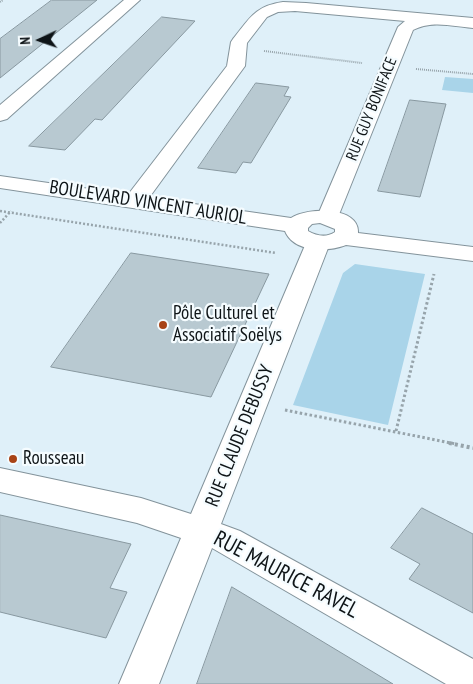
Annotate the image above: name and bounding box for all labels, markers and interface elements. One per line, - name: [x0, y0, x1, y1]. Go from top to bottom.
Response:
- north arrow: [15, 15, 65, 65]
- text: N: [16, 37, 34, 45]
- street label: RUE GUY BONIFACE: [343, 54, 401, 164]
- street label: BOULEVARD VINCENT AURIOL: [48, 176, 248, 230]
- place label: Pôle Culturel et Associatif Soëlys: [173, 303, 282, 347]
- marker: Pôle Culturel et Associatif Soëlys: [157, 319, 169, 331]
- street label: RUE CLAUDE DEBUSSY: [201, 362, 279, 510]
- place label: Rousseau: [23, 448, 84, 470]
- marker: Rousseau: [7, 453, 19, 465]
- street label: RUE MAURICE RAVEL: [209, 526, 363, 624]

